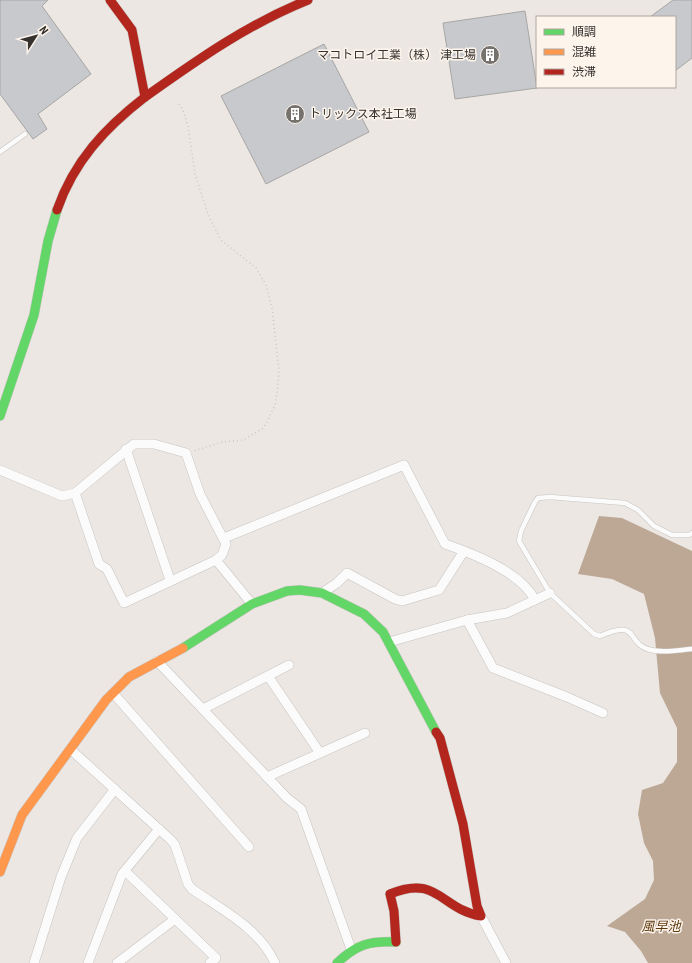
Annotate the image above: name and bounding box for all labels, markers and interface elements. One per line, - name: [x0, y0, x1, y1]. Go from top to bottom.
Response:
- north arrow: [16, 16, 56, 56]
- legend: [536, 16, 676, 88]
- text: N: [36, 24, 51, 37]
- text: 順調: [572, 25, 596, 39]
- building icon: マコトロイ工業（株） 津工場: [479, 44, 501, 66]
- text: 混雑: [572, 45, 596, 59]
- place label: マコトロイ工業（株） 津工場: [317, 48, 476, 62]
- text: 渋滞: [572, 65, 596, 79]
- building icon: トリックス本社工場: [284, 103, 306, 125]
- place label: トリックス本社工場: [309, 107, 417, 121]
- water label: 風早池: [641, 919, 682, 934]

